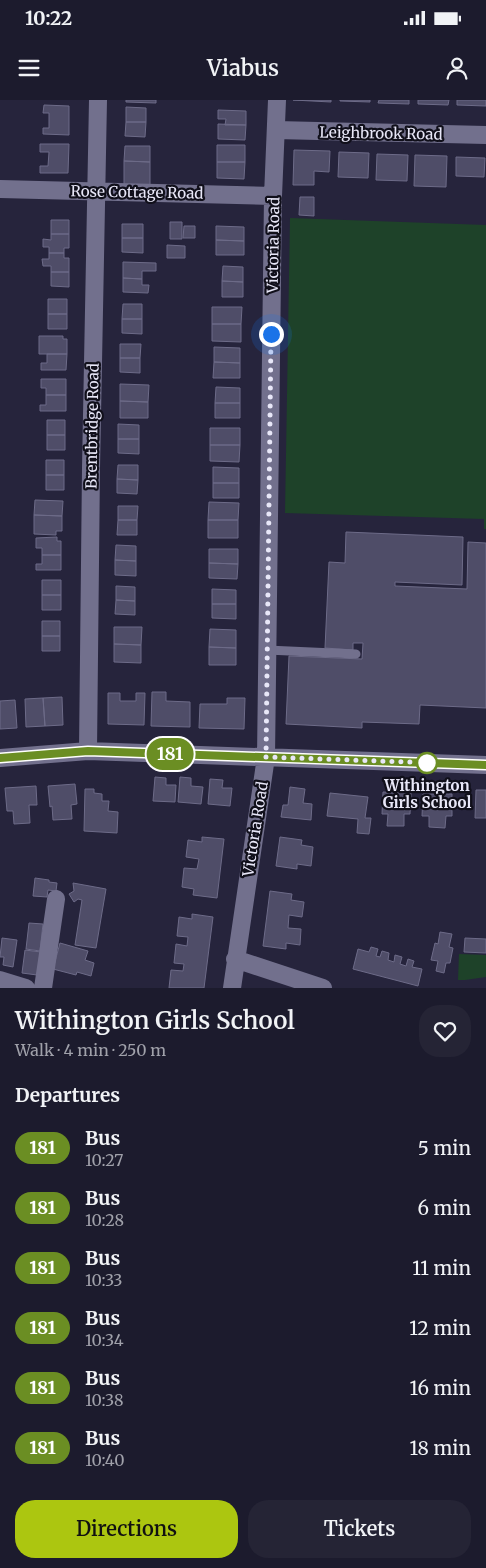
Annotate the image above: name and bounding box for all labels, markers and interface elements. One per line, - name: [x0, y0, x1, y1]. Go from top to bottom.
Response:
- text: 10:22: [25, 6, 72, 30]
- icon: menu: [15, 54, 43, 82]
- text: Viabus: [207, 54, 279, 82]
- icon: person: [443, 54, 471, 82]
- street label: Leighbrook Road: [319, 122, 443, 144]
- street label: Rose Cottage Road: [70, 181, 204, 203]
- street label: Victoria Road: [263, 197, 283, 294]
- your location: [259, 322, 284, 347]
- street label: Brentbridge Road: [81, 363, 103, 489]
- line badge: 181: [141, 738, 199, 770]
- text: 181: [157, 742, 183, 765]
- marker: Withington Girls School: [416, 752, 438, 774]
- place label: Withington Girls School: [383, 776, 471, 812]
- street label: Victoria Road: [238, 780, 272, 879]
- text: Withington Girls School: [15, 1005, 295, 1036]
- button: heart: [419, 1005, 471, 1057]
- text: Walk · 4 min · 250 m: [15, 1040, 166, 1060]
- text: Departures: [15, 1083, 120, 1107]
- text: Bus: [85, 1126, 120, 1150]
- text: 181: [29, 1136, 56, 1159]
- text: 5 min: [418, 1136, 471, 1160]
- text: 10:27: [85, 1150, 123, 1170]
- text: Bus: [85, 1186, 120, 1210]
- text: 181: [29, 1196, 56, 1219]
- text: 6 min: [417, 1196, 471, 1220]
- text: 10:28: [85, 1210, 124, 1230]
- text: Bus: [85, 1246, 120, 1270]
- text: 181: [29, 1256, 56, 1279]
- text: 11 min: [412, 1256, 471, 1280]
- text: 10:33: [85, 1270, 123, 1290]
- text: Bus: [85, 1306, 120, 1330]
- text: 181: [29, 1316, 56, 1339]
- text: 12 min: [409, 1316, 471, 1340]
- text: 10:34: [85, 1330, 124, 1350]
- text: Bus: [85, 1366, 120, 1390]
- text: 181: [29, 1376, 56, 1399]
- text: 16 min: [410, 1376, 471, 1400]
- text: 10:38: [85, 1390, 123, 1410]
- text: Bus: [85, 1426, 120, 1450]
- text: 181: [29, 1436, 56, 1459]
- text: 18 min: [410, 1436, 471, 1460]
- text: 10:40: [85, 1450, 125, 1470]
- button: Directions: [15, 1500, 238, 1558]
- button: Tickets: [248, 1500, 471, 1558]

